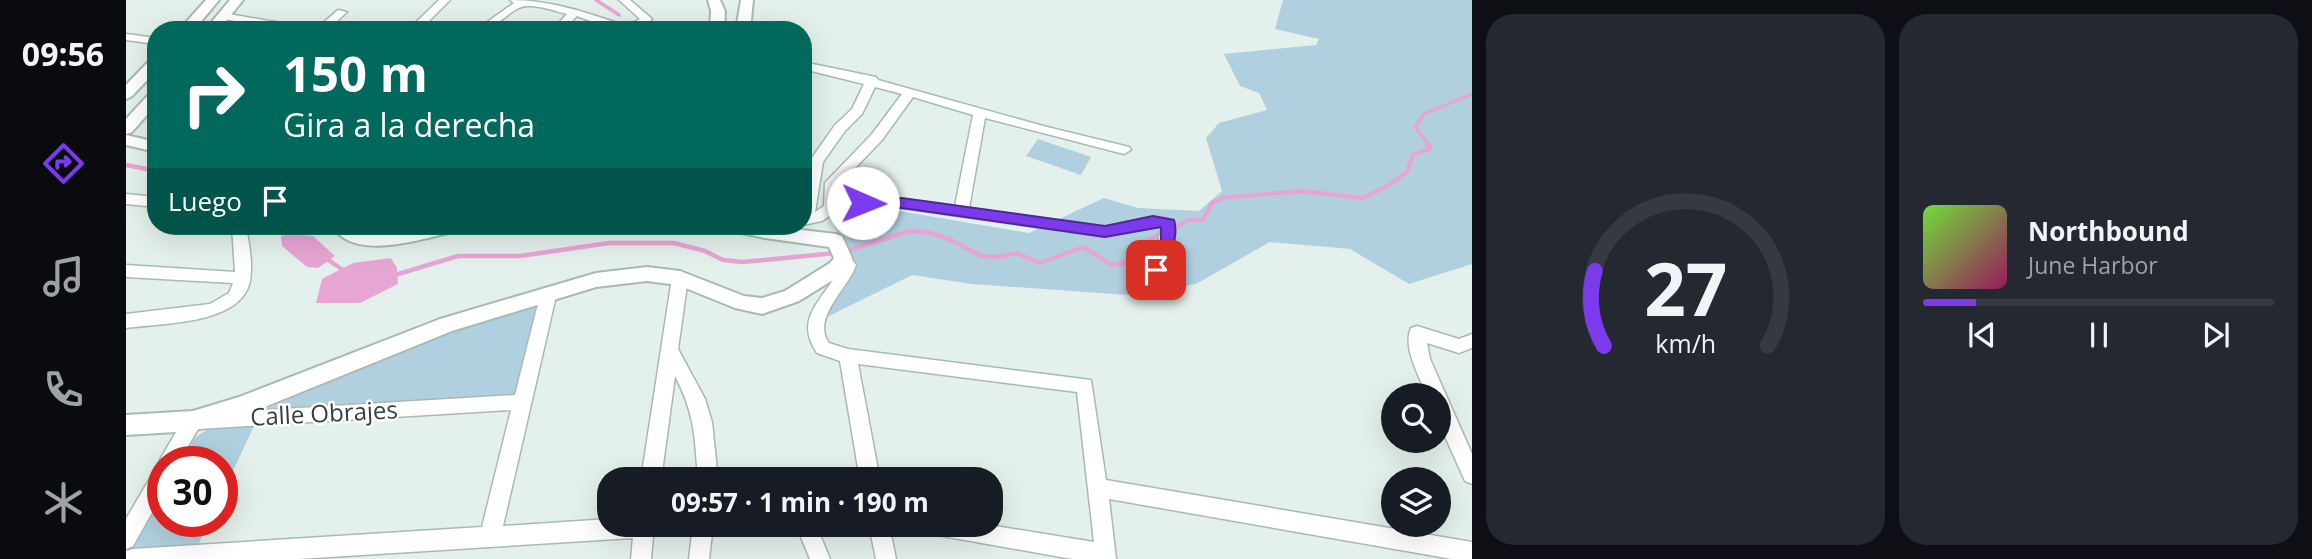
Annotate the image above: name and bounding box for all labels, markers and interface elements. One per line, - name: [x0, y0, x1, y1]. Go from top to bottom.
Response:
- text: 09:56: [22, 32, 104, 75]
- text: 150 m: [283, 40, 428, 106]
- icon: right: [168, 49, 259, 140]
- text: Gira a la derecha: [283, 103, 535, 146]
- icon: directions: [39, 139, 88, 188]
- position arrow: [826, 166, 900, 240]
- icon: arrive: [256, 182, 294, 220]
- text: Luego: [168, 183, 242, 219]
- text: Northbound: [2028, 213, 2189, 249]
- text: 27: [1644, 238, 1727, 337]
- pin: [1126, 240, 1186, 300]
- text: June Harbor: [2028, 249, 2158, 281]
- icon: arrive: [1137, 251, 1175, 289]
- icon: music: [39, 252, 88, 301]
- icon: previous: [1963, 316, 2001, 354]
- icon: pause: [2080, 316, 2118, 354]
- icon: next: [2197, 316, 2235, 354]
- text: km/h: [1655, 325, 1716, 359]
- icon: phone: [39, 365, 88, 414]
- map controls: [1381, 383, 1451, 537]
- button: search: [1381, 383, 1451, 453]
- street label: Calle Obrajes: [249, 392, 399, 433]
- speed limit sign: 30: [147, 446, 238, 537]
- button: layers: [1381, 467, 1451, 537]
- icon: climate: [39, 478, 88, 527]
- text: 09:57 · 1 min · 190 m: [671, 484, 929, 520]

